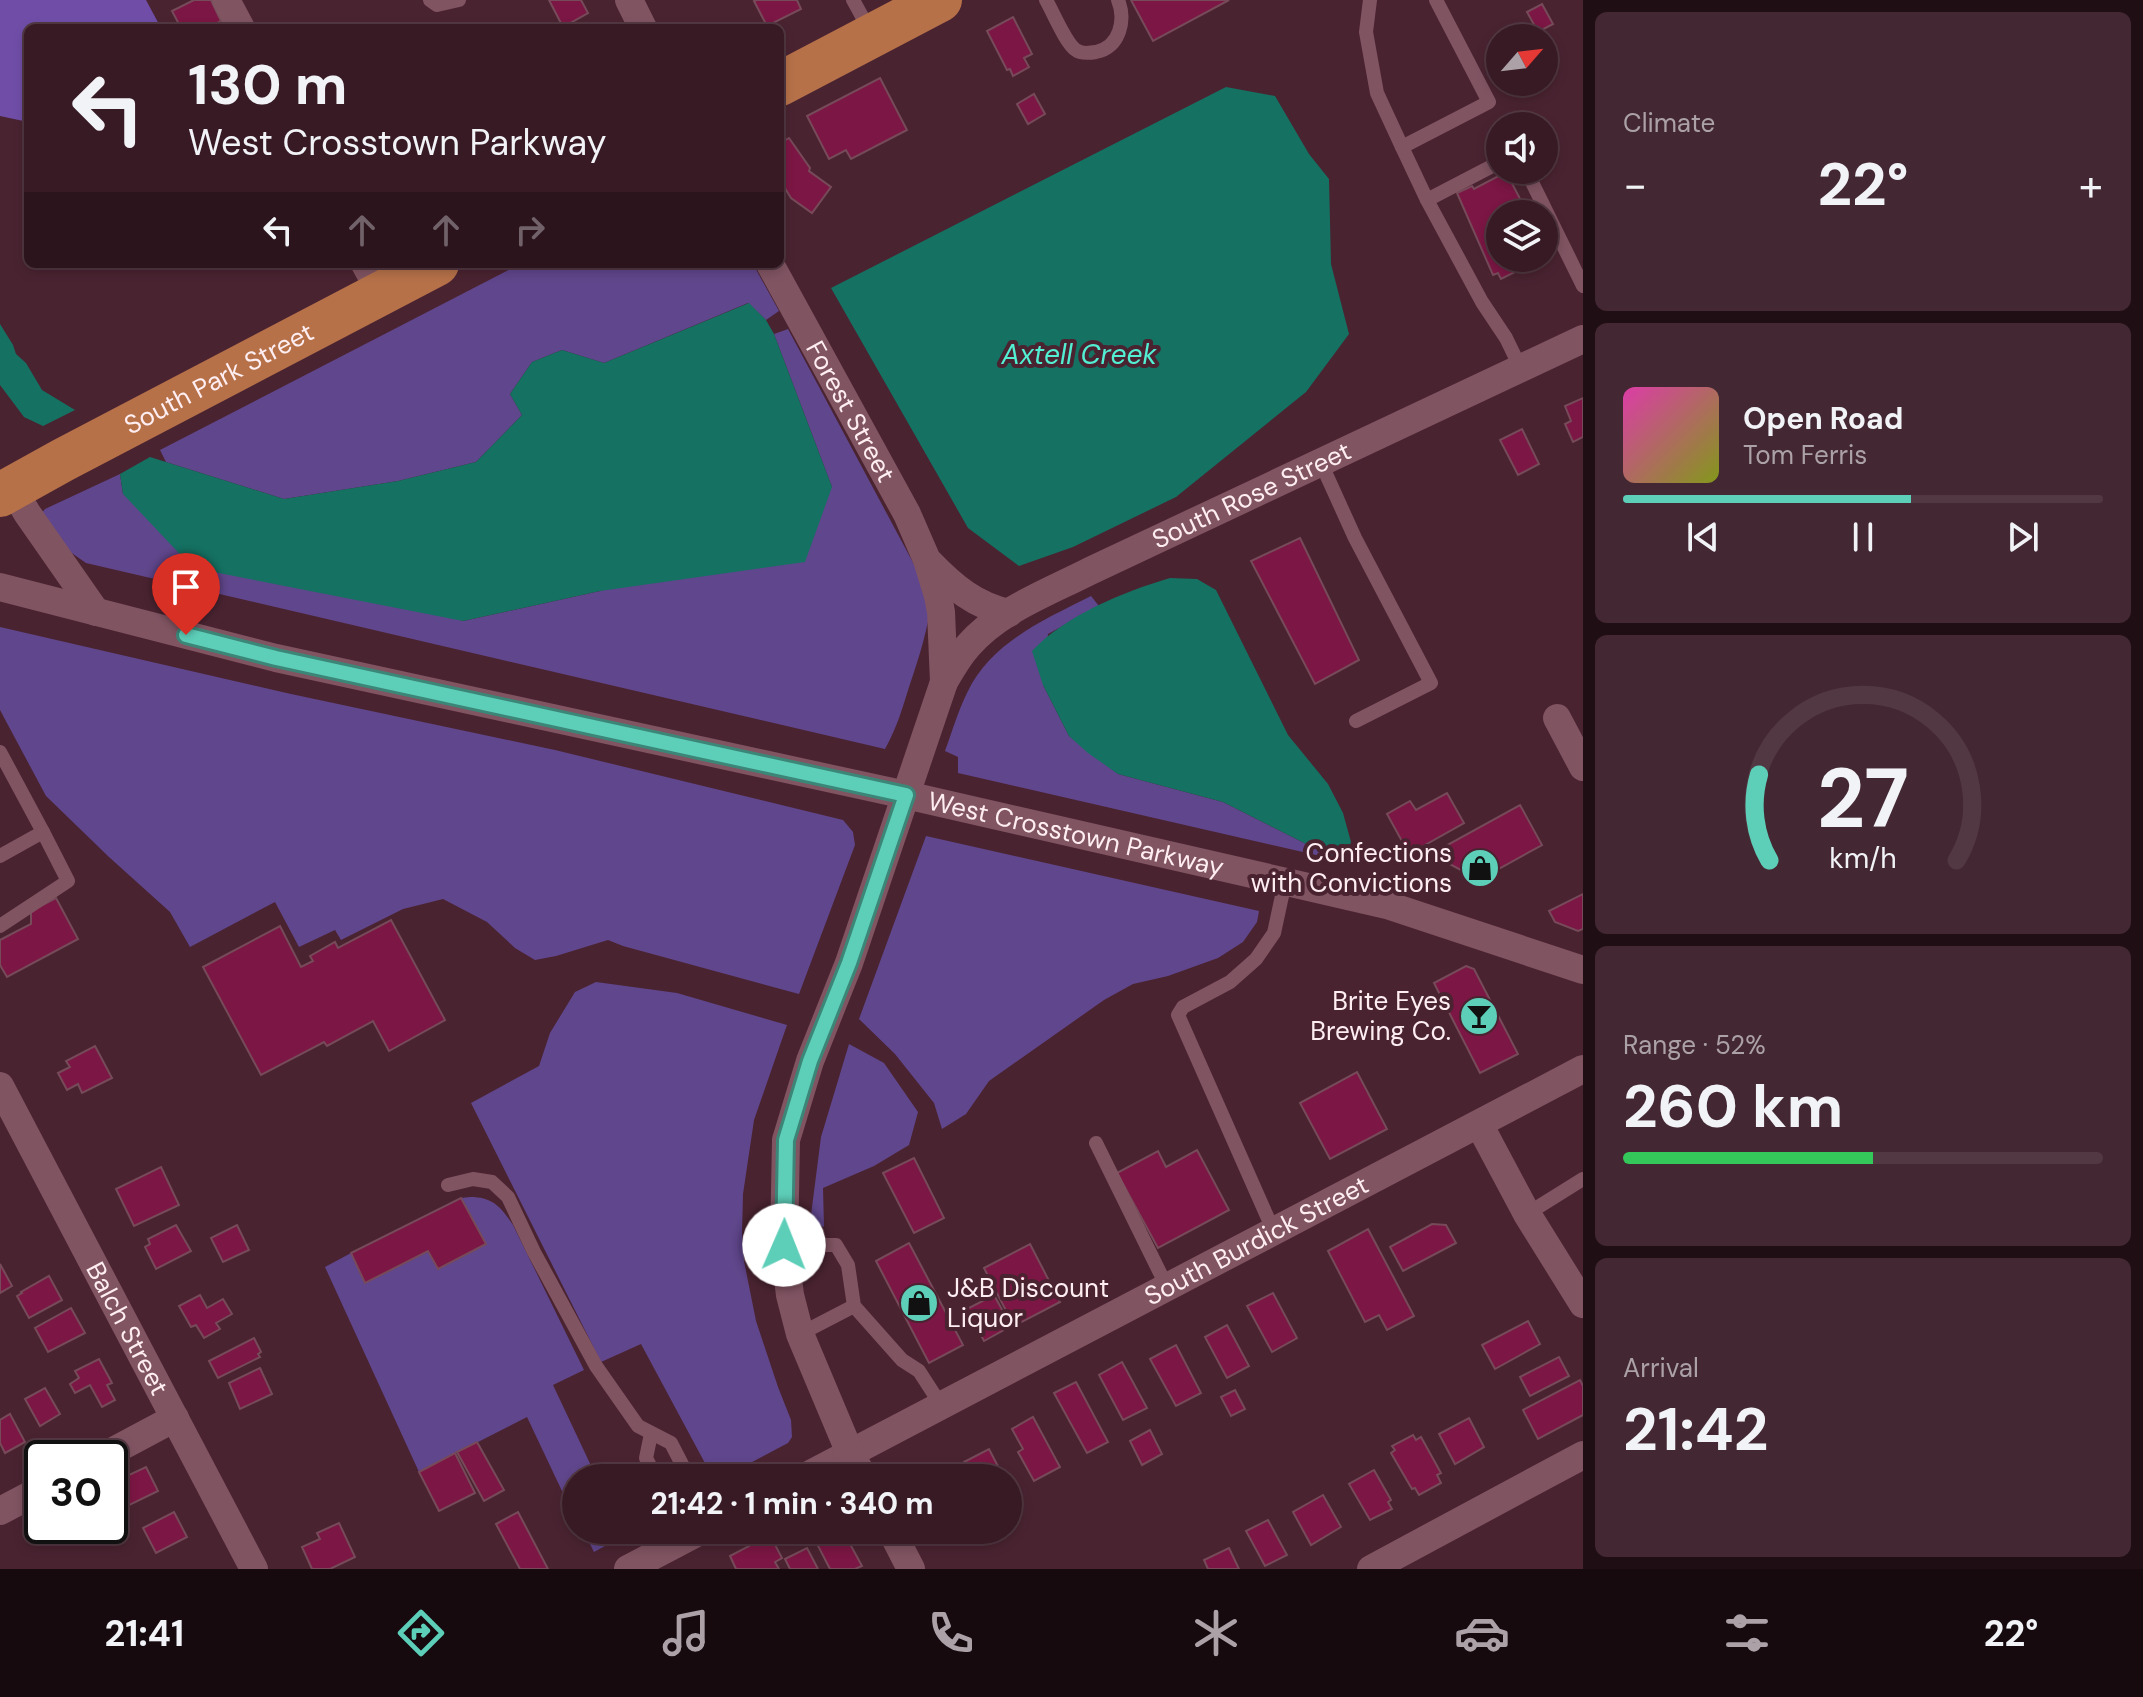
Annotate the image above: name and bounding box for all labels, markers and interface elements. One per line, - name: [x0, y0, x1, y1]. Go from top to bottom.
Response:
- north arrow: [1486, 24, 1558, 96]
- map controls: [1486, 24, 1558, 272]
- text: 130 m: [188, 48, 347, 121]
- icon: left: [56, 56, 160, 160]
- text: Climate: [1623, 106, 1715, 140]
- button: sound: [1486, 112, 1558, 184]
- text: West Crosstown Parkway: [188, 119, 607, 166]
- text: 22°: [1817, 145, 1909, 224]
- text: −: [1623, 156, 1647, 214]
- text: +: [2079, 156, 2103, 214]
- button: layers: [1486, 200, 1558, 272]
- icon: left: [256, 208, 300, 252]
- icon: ahead: [340, 208, 384, 252]
- icon: ahead: [424, 208, 468, 252]
- icon: right: [508, 208, 552, 252]
- street label: South Park Street: [118, 315, 320, 442]
- street label: Forest Street: [798, 335, 903, 488]
- water label: Axtell Creek: [1000, 336, 1157, 373]
- text: Open Road: [1743, 399, 1903, 438]
- street label: South Rose Street: [1146, 434, 1356, 556]
- text: Tom Ferris: [1743, 438, 1867, 472]
- icon: previous: [1681, 515, 1725, 559]
- icon: pause: [1841, 515, 1885, 559]
- icon: next: [2001, 515, 2045, 559]
- pin: [152, 553, 220, 635]
- icon: arrive: [164, 565, 208, 609]
- text: 27: [1817, 743, 1909, 852]
- street label: West Crosstown Parkway: [925, 784, 1227, 884]
- place label: Confections with Convictions: [1251, 836, 1452, 900]
- text: km/h: [1829, 840, 1897, 877]
- shop icon: Confections with Convictions: [1459, 847, 1501, 889]
- place label: Brite Eyes Brewing Co.: [1310, 984, 1451, 1048]
- bar icon: Brite Eyes Brewing Co.: [1458, 995, 1500, 1037]
- text: Range · 52%: [1623, 1028, 1766, 1062]
- text: 260 km: [1623, 1067, 1843, 1146]
- street label: South Burdick Street: [1139, 1167, 1374, 1313]
- position arrow: [742, 1203, 826, 1287]
- street label: Balch Street: [78, 1256, 177, 1401]
- place label: J&B Discount Liquor: [947, 1271, 1109, 1335]
- shop icon: J&B Discount Liquor: [898, 1282, 940, 1324]
- text: Arrival: [1623, 1351, 1699, 1385]
- text: 21:42: [1623, 1390, 1768, 1469]
- speed limit sign: 30: [24, 1440, 128, 1544]
- text: 21:42 · 1 min · 340 m: [651, 1484, 933, 1523]
- icon: directions: [393, 1605, 449, 1661]
- icon: music: [658, 1605, 714, 1661]
- icon: phone: [923, 1605, 979, 1661]
- icon: climate: [1188, 1605, 1244, 1661]
- icon: car: [1454, 1605, 1510, 1661]
- icon: filters: [1719, 1605, 1775, 1661]
- text: 21:41: [105, 1610, 184, 1657]
- text: 22°: [1984, 1610, 2038, 1657]

